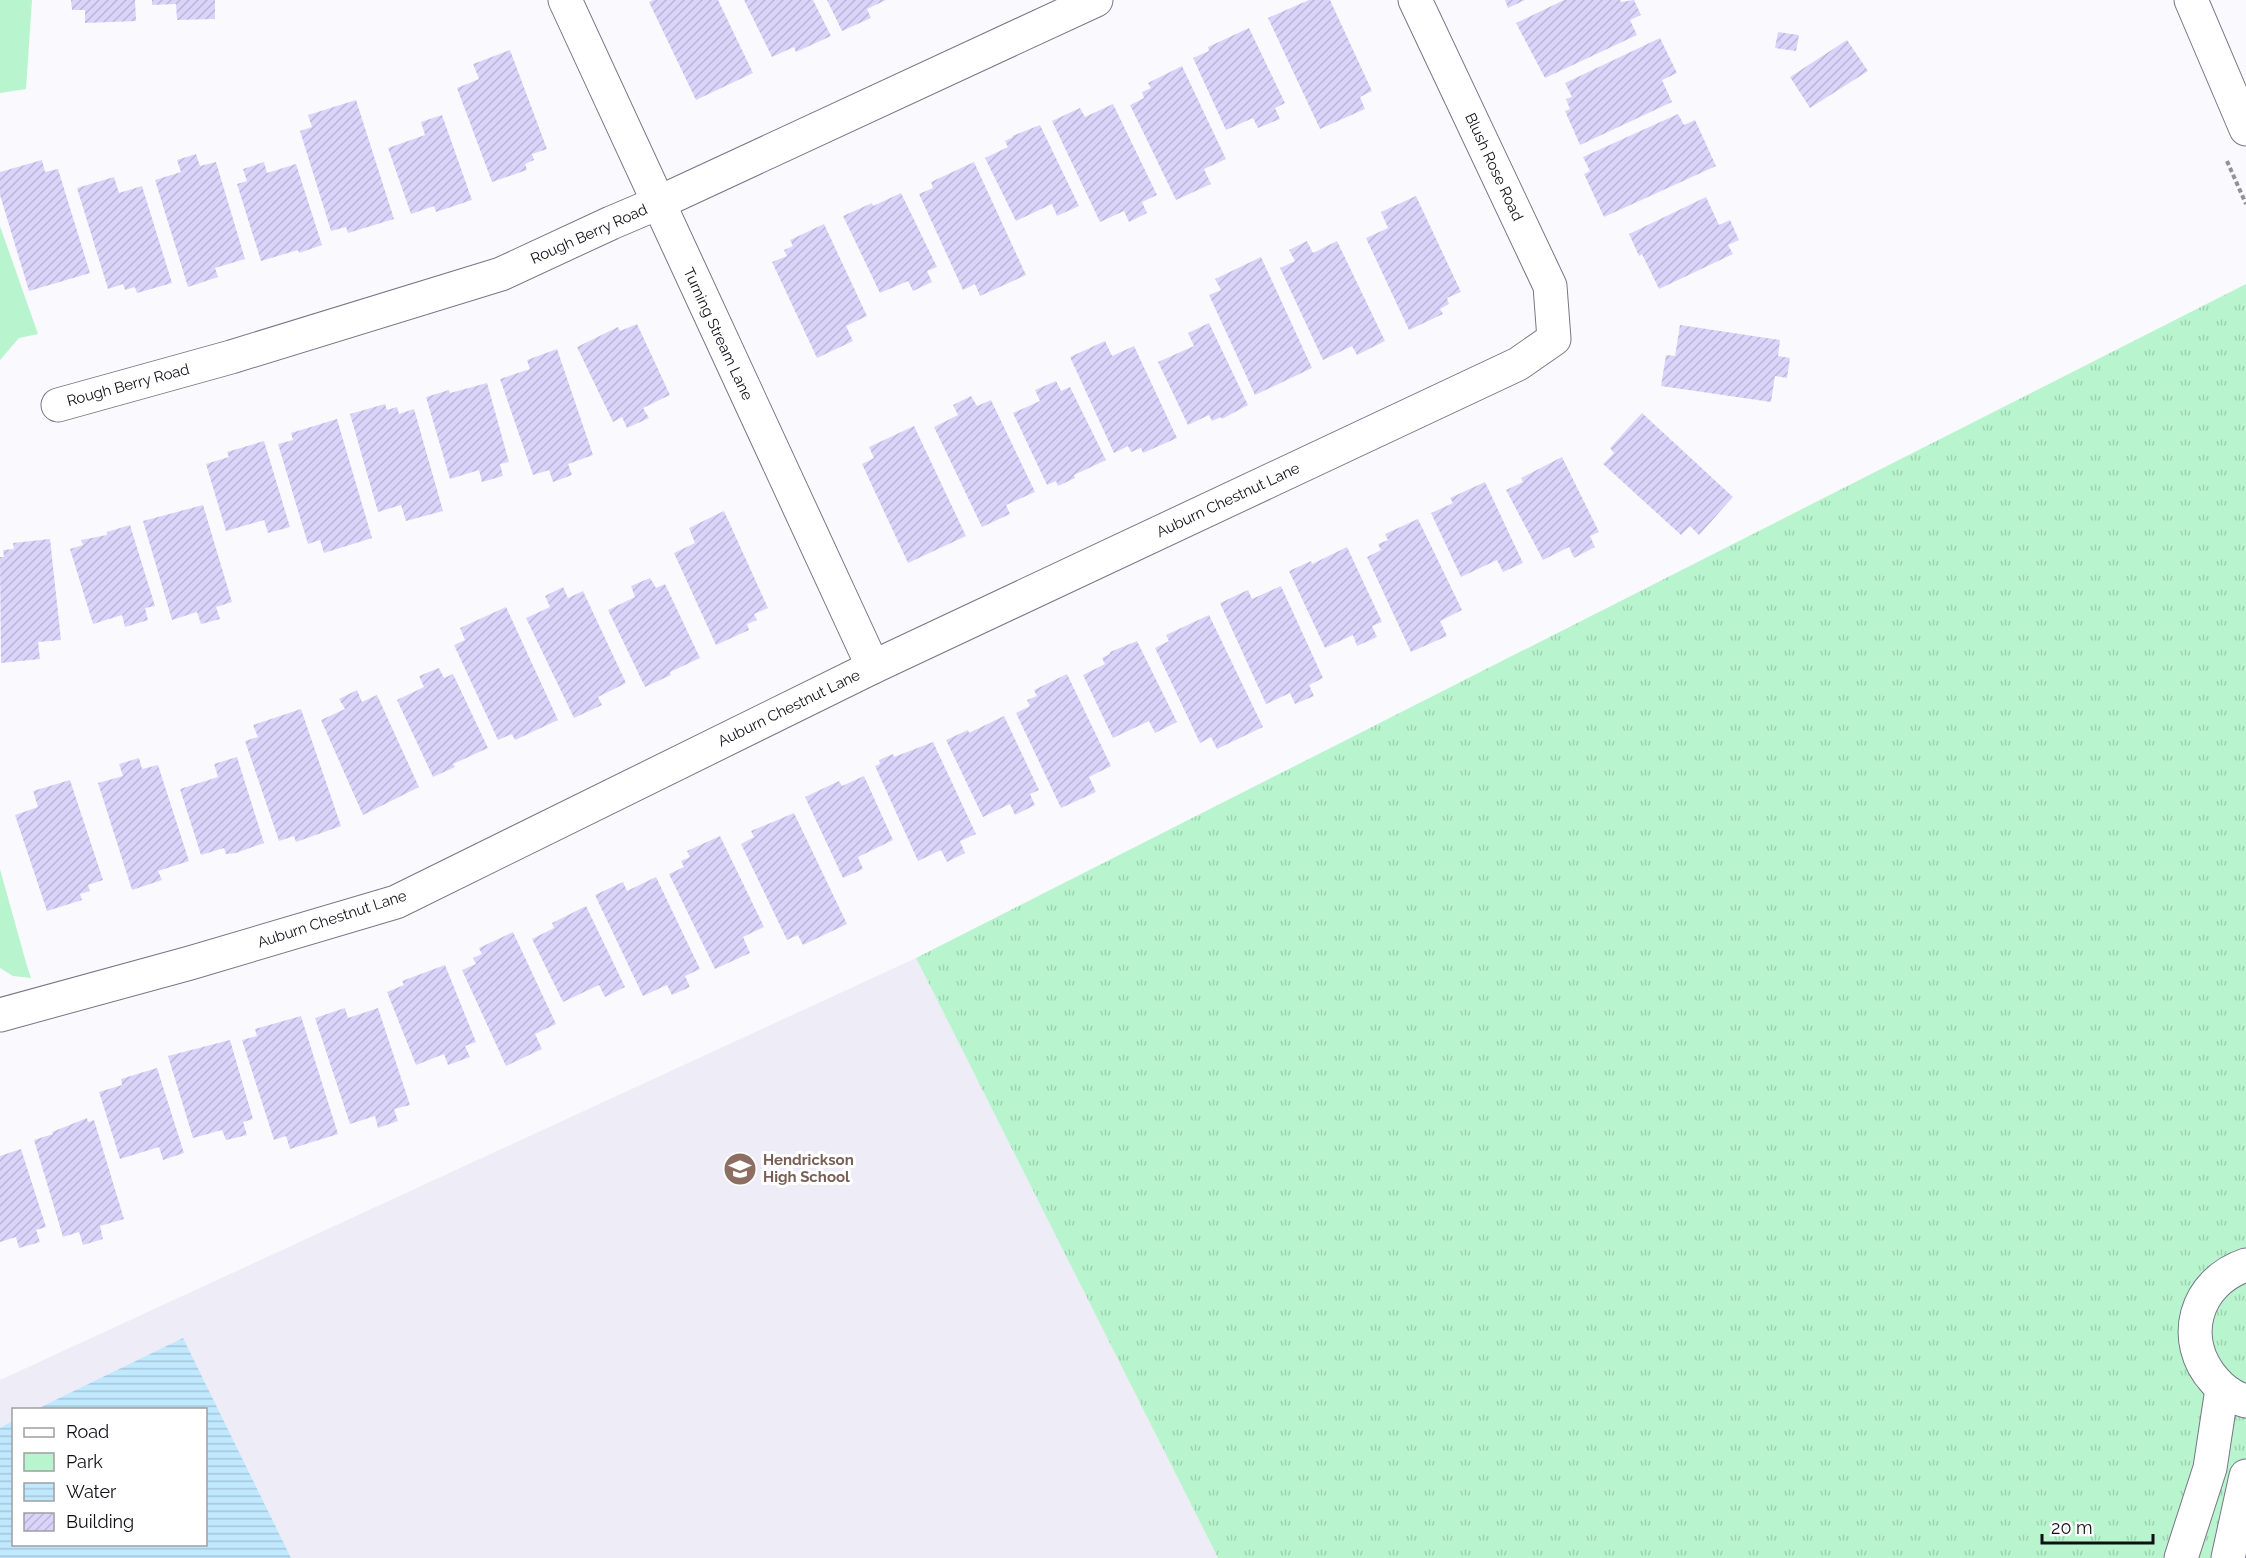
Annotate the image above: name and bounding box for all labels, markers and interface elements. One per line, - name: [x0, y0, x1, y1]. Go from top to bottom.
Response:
- street label: Blush Rose Road: [1461, 110, 1527, 224]
- street label: Rough Berry Road: [528, 200, 650, 268]
- street label: Turning Stream Lane: [679, 265, 757, 403]
- street label: Rough Berry Road: [65, 360, 191, 410]
- street label: Auburn Chestnut Lane: [1154, 459, 1303, 541]
- street label: Auburn Chestnut Lane: [715, 666, 863, 750]
- street label: Auburn Chestnut Lane: [255, 886, 409, 952]
- school or university icon: Hendrickson High School: [722, 1151, 758, 1187]
- place label: Hendrickson High School: [763, 1151, 854, 1186]
- legend: [12, 1408, 207, 1546]
- text: Road: [66, 1421, 109, 1442]
- text: Park: [66, 1451, 103, 1472]
- text: Water: [66, 1481, 117, 1502]
- scale bar: [2042, 1507, 2153, 1545]
- text: Building: [66, 1511, 134, 1532]
- text: 20 m: [2051, 1517, 2093, 1538]

